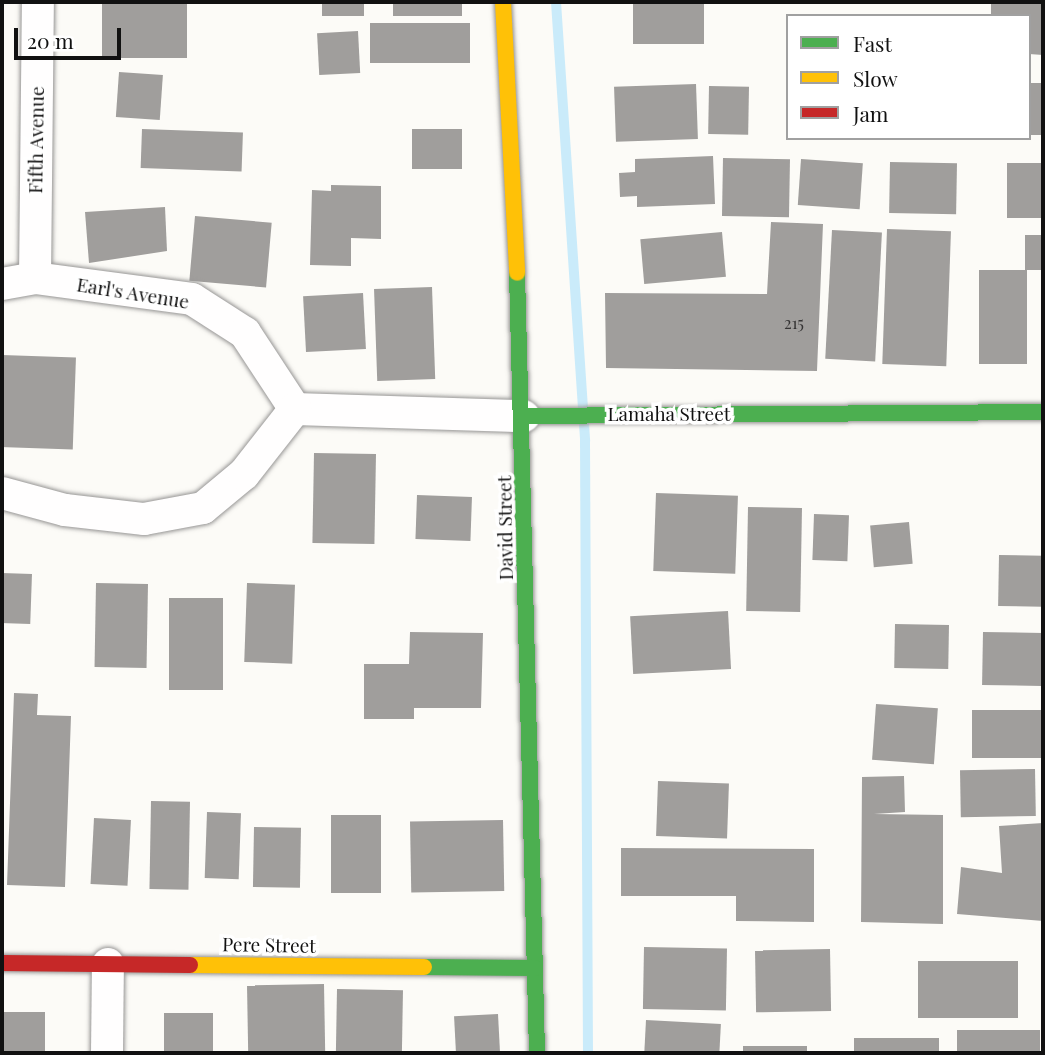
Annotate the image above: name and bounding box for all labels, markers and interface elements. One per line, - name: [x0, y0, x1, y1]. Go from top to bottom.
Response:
- scale bar: [18, 14, 124, 58]
- legend: [786, 14, 1031, 140]
- text: 20 m: [27, 26, 74, 54]
- text: Fast: [853, 29, 892, 57]
- text: Slow: [853, 64, 898, 92]
- street label: Fifth Avenue: [24, 86, 48, 194]
- text: Jam: [853, 99, 889, 127]
- street label: Earl's Avenue: [75, 273, 191, 313]
- house number: 215: [784, 313, 804, 333]
- street label: Lamaha Street: [607, 403, 731, 425]
- street label: David Street: [493, 475, 517, 581]
- street label: Pere Street: [222, 933, 316, 957]

